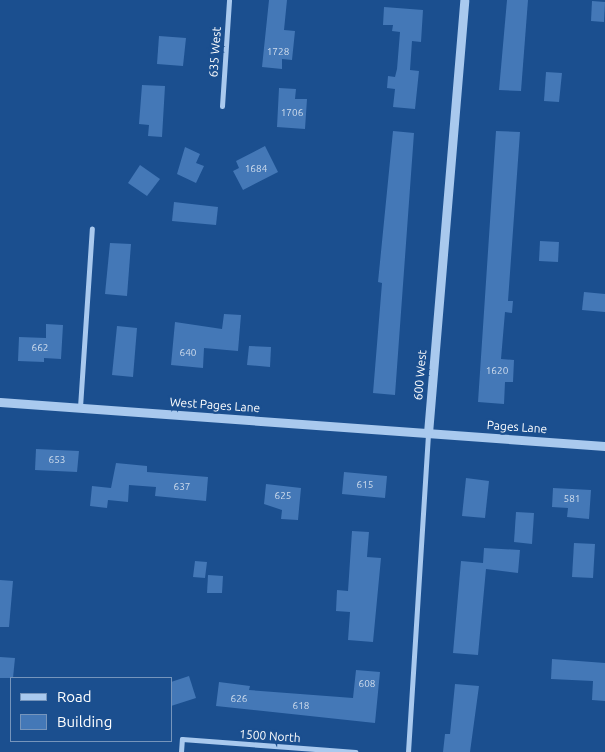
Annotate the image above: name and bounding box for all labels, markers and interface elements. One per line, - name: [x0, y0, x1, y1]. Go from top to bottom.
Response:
- street label: 635 West: [206, 26, 224, 78]
- house number: 1728: [267, 46, 289, 58]
- house number: 1706: [281, 107, 303, 119]
- house number: 1684: [245, 163, 267, 175]
- house number: 662: [32, 342, 48, 354]
- house number: 640: [180, 347, 196, 359]
- street label: 600 West: [411, 349, 429, 401]
- house number: 1620: [486, 365, 508, 377]
- street label: West Pages Lane: [169, 395, 261, 415]
- street label: Pages Lane: [486, 418, 548, 436]
- house number: 653: [49, 454, 65, 466]
- house number: 615: [357, 479, 373, 491]
- house number: 637: [174, 481, 190, 493]
- house number: 625: [275, 490, 291, 502]
- house number: 581: [564, 493, 580, 505]
- legend: [10, 677, 172, 742]
- house number: 608: [359, 678, 375, 690]
- text: Road: [57, 688, 92, 705]
- house number: 626: [231, 693, 247, 705]
- house number: 618: [293, 700, 309, 712]
- text: Building: [57, 713, 112, 730]
- street label: 1500 North: [239, 727, 301, 745]

